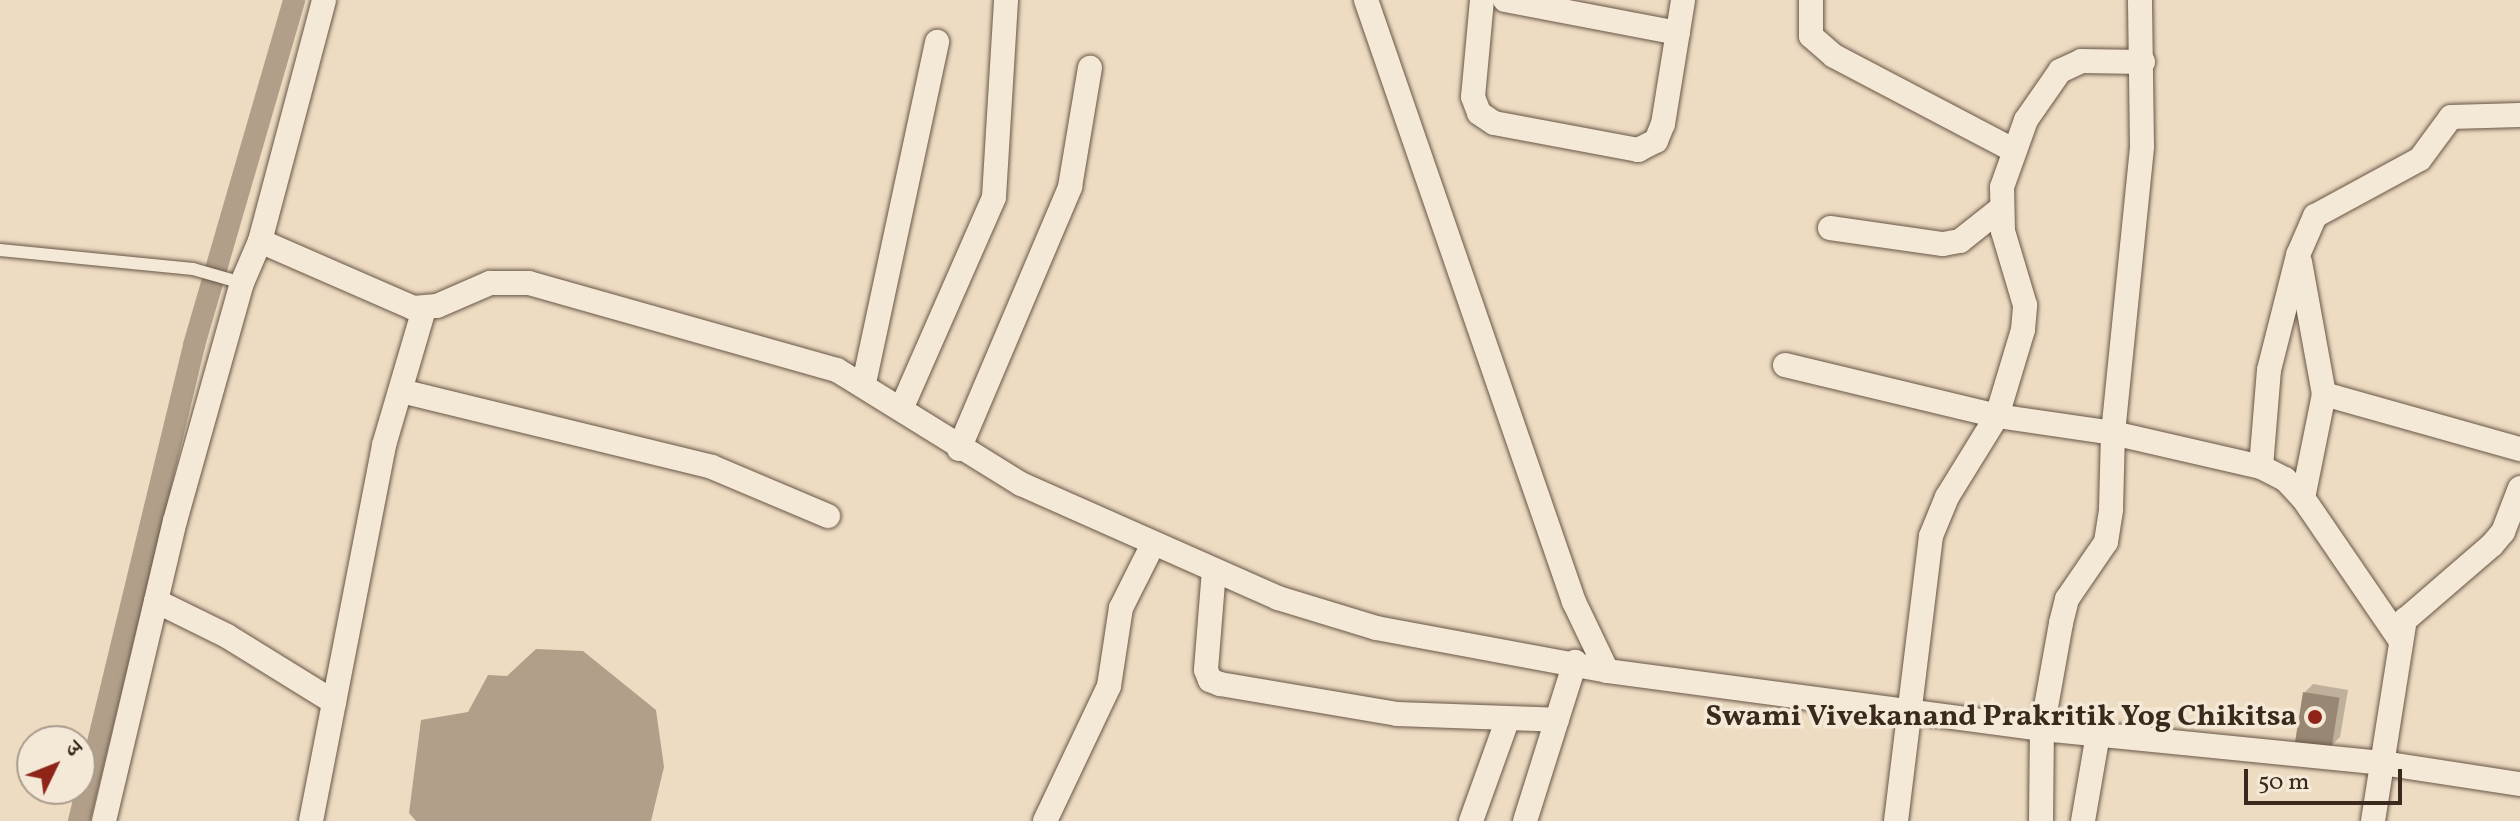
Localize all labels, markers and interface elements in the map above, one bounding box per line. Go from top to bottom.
place label: Swami Vivekanand Prakritik Yog Chikitsa [1704,699,2297,735]
marker: Swami Vivekanand Prakritik Yog Chikitsa [2304,706,2326,728]
north arrow [16,725,96,805]
text: उ [57,735,88,764]
scale bar [2248,753,2406,803]
text: 50 m [2258,766,2310,800]

